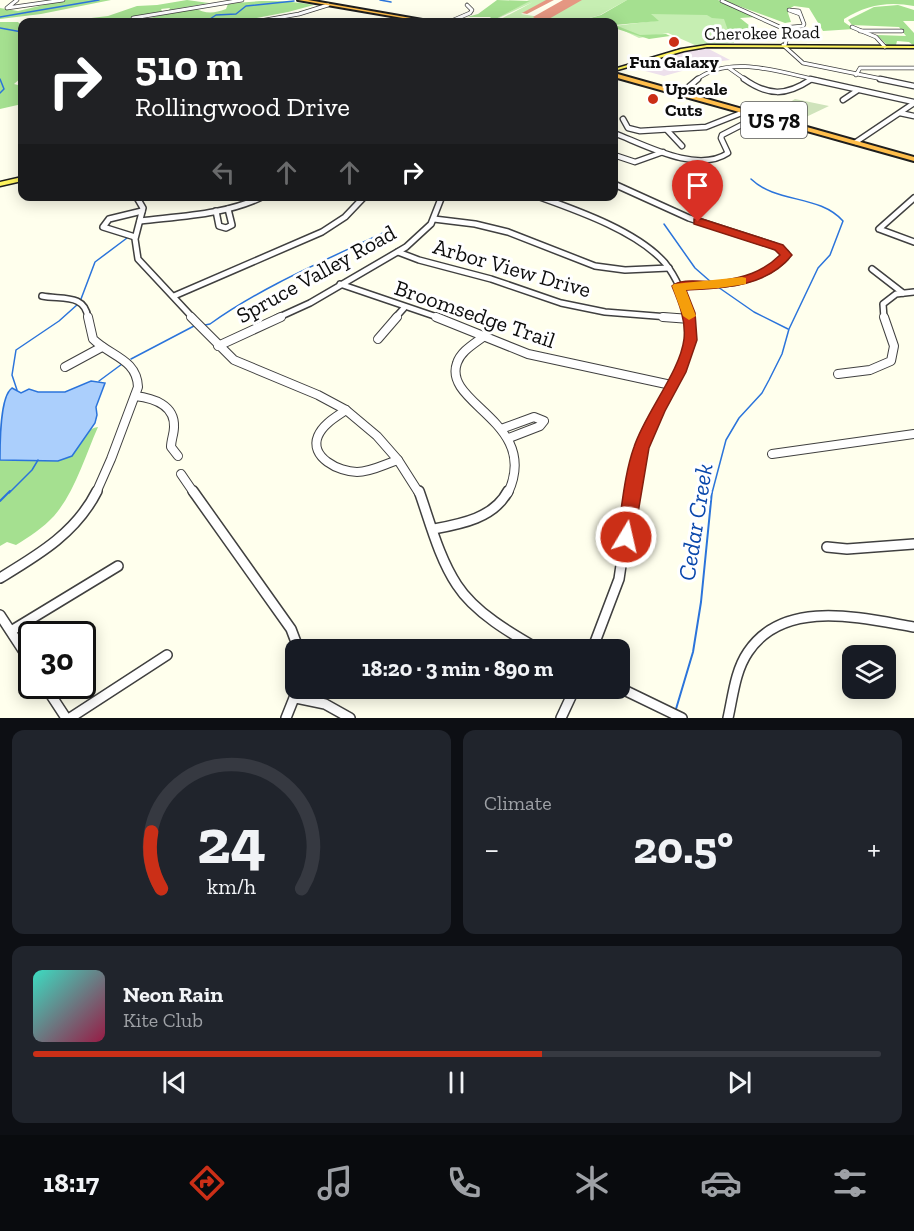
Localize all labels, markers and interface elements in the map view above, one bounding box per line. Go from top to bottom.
street label: Cherokee Road [704,21,820,45]
marker: Fun Galaxy [667,35,681,49]
text: 510 m [135,40,243,91]
icon: right [36,42,114,120]
place label: Fun Galaxy [629,51,719,73]
place label: Upscale Cuts [665,78,728,121]
text: Rollingwood Drive [135,91,350,123]
marker: Upscale Cuts [646,92,660,106]
road number: US 78 [741,102,807,138]
icon: left [207,156,240,189]
icon: ahead [270,156,303,189]
icon: ahead [333,156,366,189]
icon: right [396,156,429,189]
pin [672,160,723,222]
icon: arrive [681,169,714,202]
street label: Spruce Valley Road [231,219,401,329]
street label: Arbor View Drive [430,233,594,303]
street label: Broomsedge Trail [391,274,559,354]
water label: Cedar Creek [671,461,719,583]
position arrow [594,505,658,569]
speed limit sign: 30 [18,621,96,699]
map controls [842,645,896,699]
button: layers [842,645,896,699]
text: 18:20 · 3 min · 890 m [362,655,553,682]
text: Climate [484,791,552,815]
text: 24 [197,804,266,879]
text: 20.5° [633,821,733,875]
text: − [484,829,499,868]
text: + [867,829,881,868]
text: km/h [207,874,256,899]
text: Neon Rain [123,981,223,1008]
text: Kite Club [123,1008,203,1032]
icon: previous [158,1066,191,1099]
icon: pause [440,1066,473,1099]
icon: next [723,1066,756,1099]
icon: directions [186,1162,228,1204]
icon: music [314,1162,356,1204]
icon: phone [443,1162,485,1204]
icon: climate [571,1162,613,1204]
icon: car [700,1162,742,1204]
icon: filters [829,1162,871,1204]
text: 18:17 [43,1167,99,1199]

